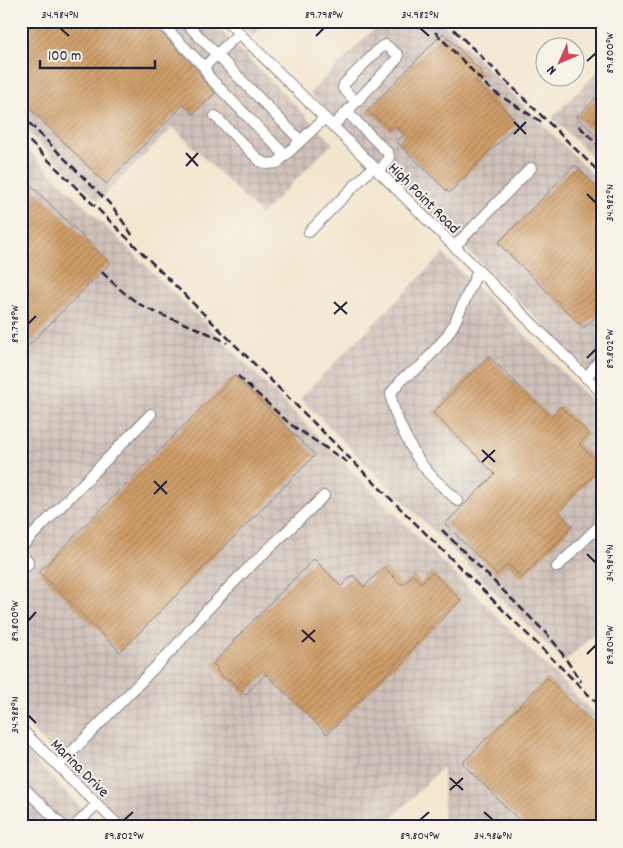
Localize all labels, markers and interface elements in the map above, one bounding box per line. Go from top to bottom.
text: 34.984°N [41,7,79,24]
text: 89.798°W [305,7,343,24]
text: 34.982°N [401,7,439,24]
text: 89.800°W [602,32,619,73]
scale bar [40,38,155,70]
north arrow [536,38,586,88]
text: 100 m [48,46,81,68]
text: N [543,60,562,79]
street label: High Point Road [382,158,464,240]
text: 34.982°N [602,184,619,222]
text: 89.798°W [7,305,24,343]
text: 89.802°W [602,329,619,369]
text: 34.984°N [602,544,619,582]
text: 89.800°W [7,600,24,641]
text: 89.804°W [602,625,619,665]
text: 34.988°N [7,696,24,734]
street label: Marina Drive [45,734,114,803]
text: 89.802°W [104,828,144,845]
text: 89.804°W [400,828,440,845]
text: 34.986°N [474,828,512,845]

